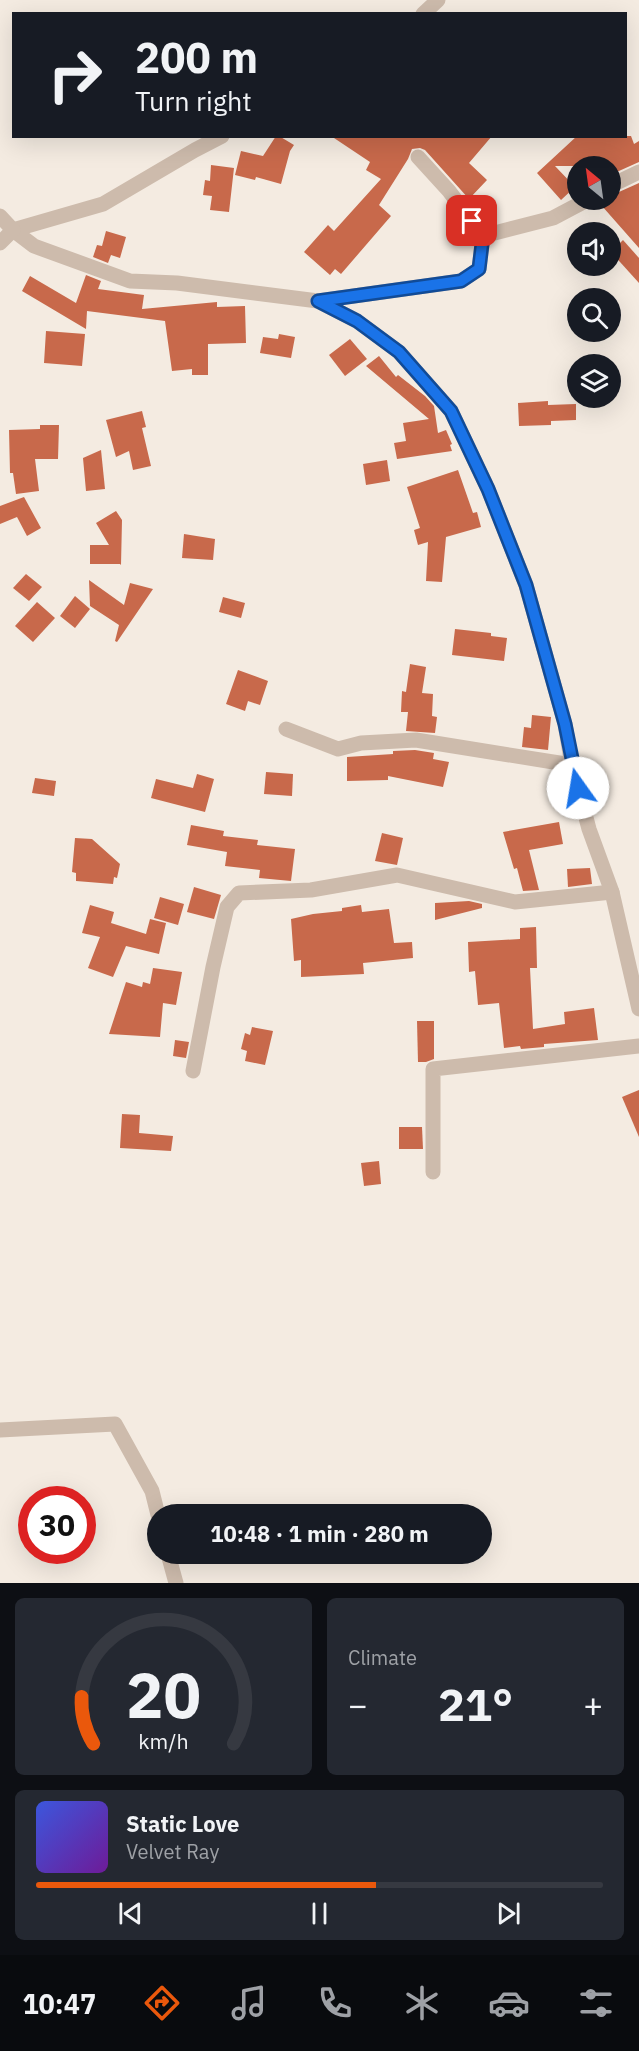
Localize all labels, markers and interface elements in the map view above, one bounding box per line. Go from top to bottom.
text: 200 m [135,30,258,85]
icon: right [36,36,114,114]
text: Turn right [135,83,252,118]
north arrow [567,156,621,210]
map controls [567,156,621,408]
pin [446,195,497,246]
icon: arrive [455,204,488,237]
button: sound [567,222,621,276]
button: search [567,288,621,342]
button: layers [567,354,621,408]
position arrow [546,756,610,820]
speed limit sign: 30 [18,1486,96,1564]
text: 10:48 · 1 min · 280 m [210,1519,429,1548]
text: Climate [348,1644,417,1671]
text: 20 [126,1654,201,1735]
text: 21° [438,1675,513,1733]
text: − [348,1683,368,1726]
text: + [583,1683,603,1726]
text: km/h [138,1727,189,1755]
text: Static Love [126,1809,239,1838]
text: Velvet Ray [126,1838,219,1865]
icon: previous [114,1897,147,1930]
icon: pause [303,1897,336,1930]
icon: next [492,1897,525,1930]
icon: directions [141,1982,183,2024]
icon: music [228,1982,270,2024]
icon: phone [314,1982,356,2024]
icon: climate [401,1982,443,2024]
icon: car [488,1982,530,2024]
icon: filters [575,1982,617,2024]
text: 10:47 [22,1986,96,2021]

